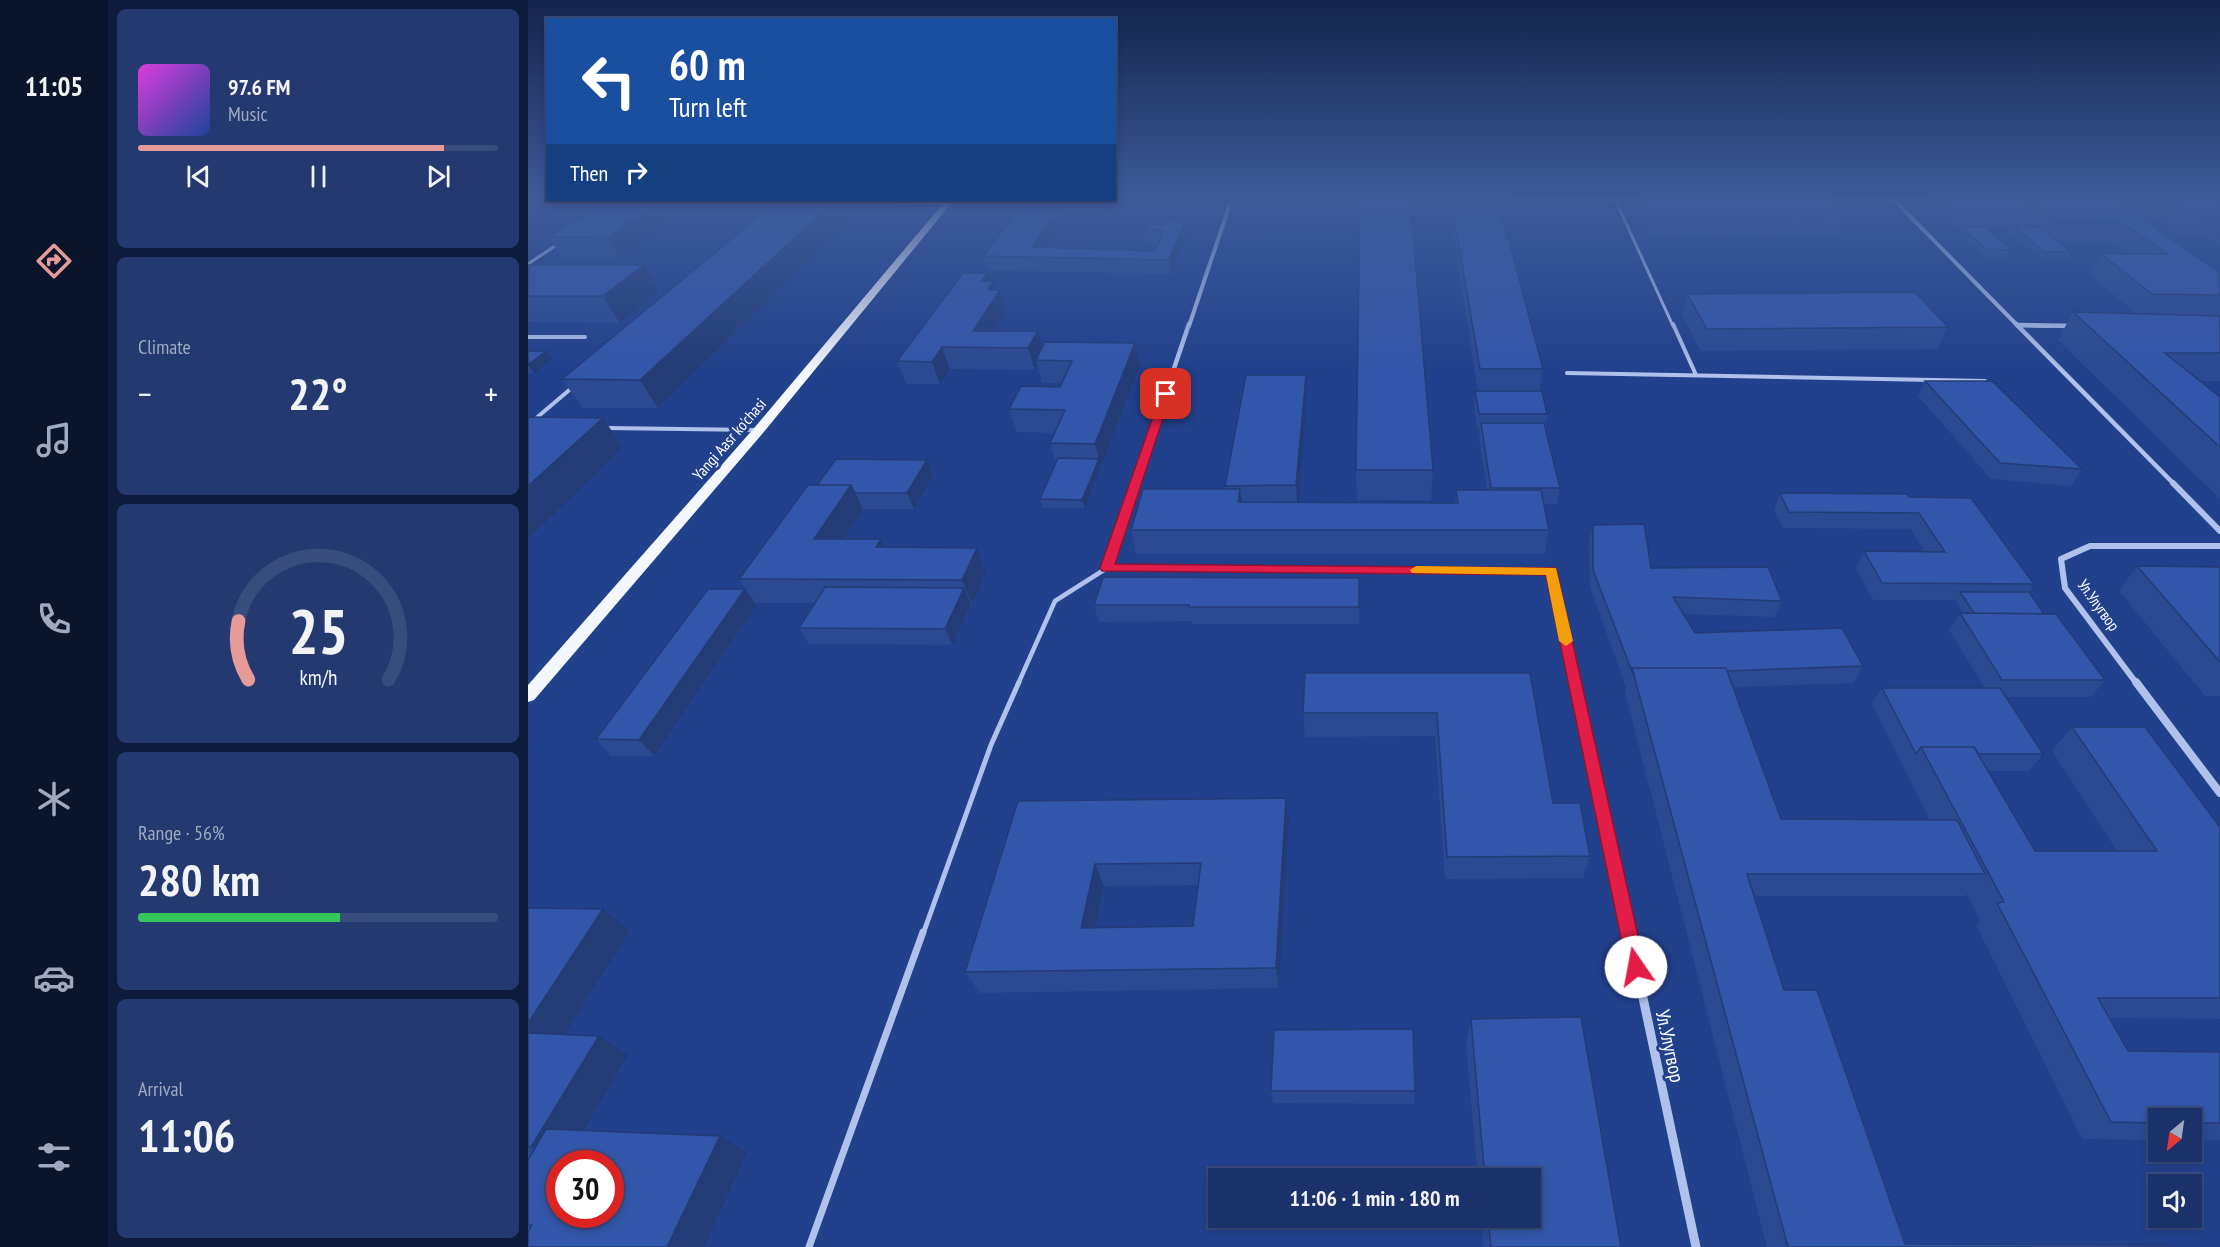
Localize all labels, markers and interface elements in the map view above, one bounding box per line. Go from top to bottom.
text: 60 m [669,37,746,92]
icon: left [570,42,648,120]
text: 11:05 [25,69,83,103]
text: 97.6 FM [228,73,290,101]
text: Turn left [669,90,747,124]
text: Music [228,101,268,127]
icon: right [620,156,653,189]
text: Then [570,159,608,187]
icon: previous [182,160,215,193]
icon: pause [302,160,335,193]
icon: next [422,160,455,193]
icon: directions [33,240,75,282]
text: Climate [138,334,191,360]
text: 22° [288,364,348,422]
pin [1140,368,1191,419]
text: − [138,372,152,415]
text: + [484,372,498,415]
icon: arrive [1149,377,1182,410]
street label: Yangi Aasr ko'chasi [688,394,770,484]
icon: music [33,419,75,461]
street label: Ул.Улугвор [2074,575,2124,635]
text: 25 [288,591,348,672]
icon: phone [33,598,75,640]
text: km/h [299,664,337,692]
icon: climate [33,778,75,820]
text: Range · 56% [138,820,225,846]
text: 280 km [138,850,260,908]
position arrow [1604,935,1668,999]
icon: car [33,957,75,999]
street label: Ул.Улугвор [1650,1007,1690,1085]
text: Arrival [138,1076,183,1102]
text: 11:06 [138,1106,235,1164]
north arrow [2148,1108,2202,1162]
map controls [2148,1108,2202,1228]
icon: filters [33,1136,75,1178]
speed limit sign: 30 [546,1150,624,1228]
button: sound [2148,1174,2202,1228]
text: 11:06 · 1 min · 180 m [1289,1184,1460,1212]

